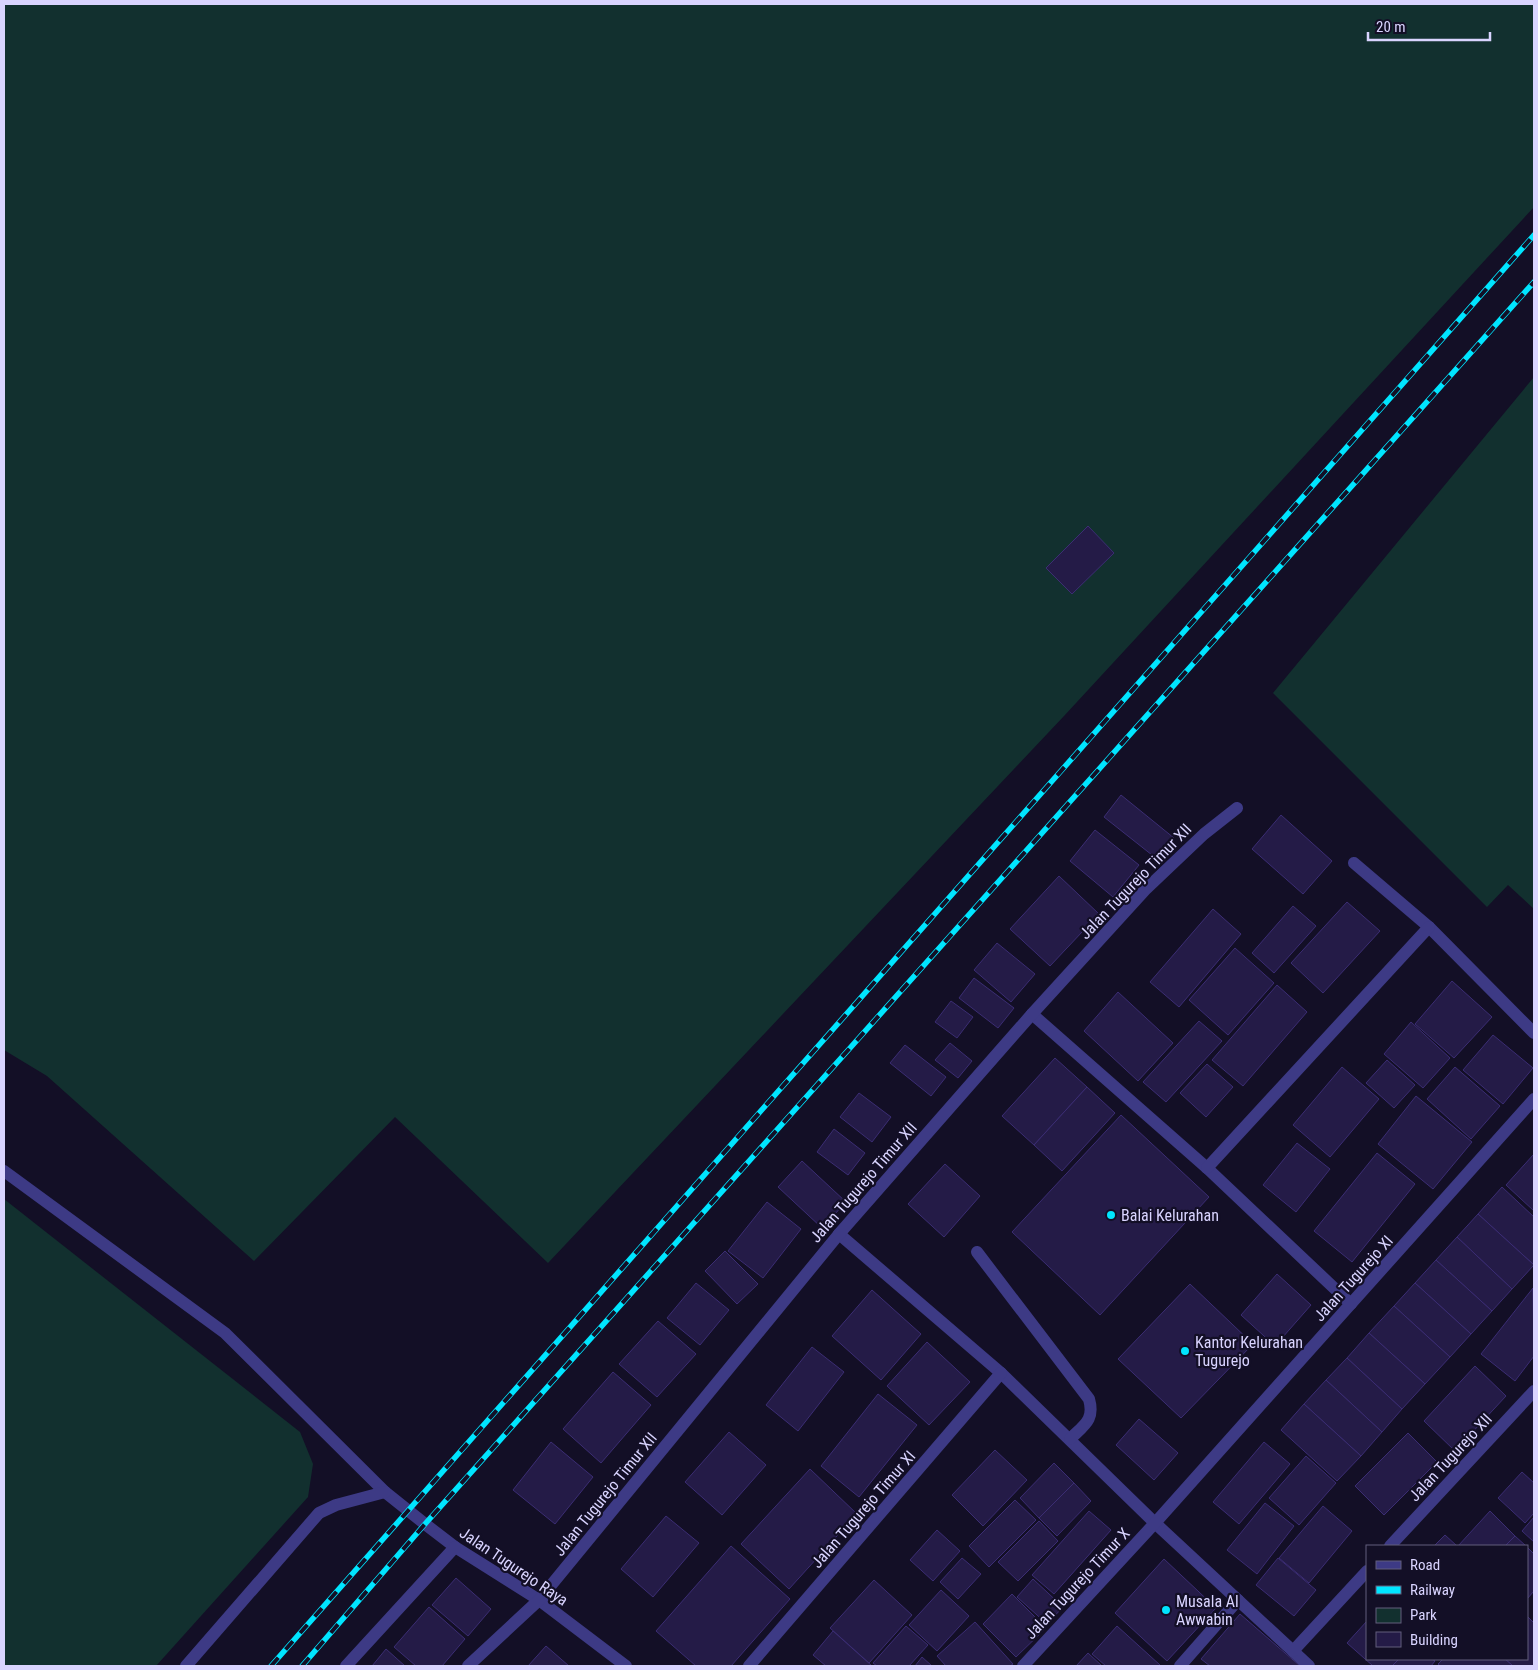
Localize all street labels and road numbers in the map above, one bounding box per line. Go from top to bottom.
street label: Jalan Tugurejo Timur XII [1075,820,1195,943]
street label: Jalan Tugurejo Timur XII [806,1118,921,1246]
street label: Jalan Tugurejo XI [1310,1231,1397,1325]
street label: Jalan Tugurejo XII [1405,1409,1496,1505]
street label: Jalan Tugurejo Timur XII [550,1429,661,1560]
street label: Jalan Tugurejo Timur XI [807,1447,919,1572]
street label: Jalan Tugurejo Raya [456,1523,571,1610]
street label: Jalan Tugurejo Timur X [1021,1524,1134,1643]

